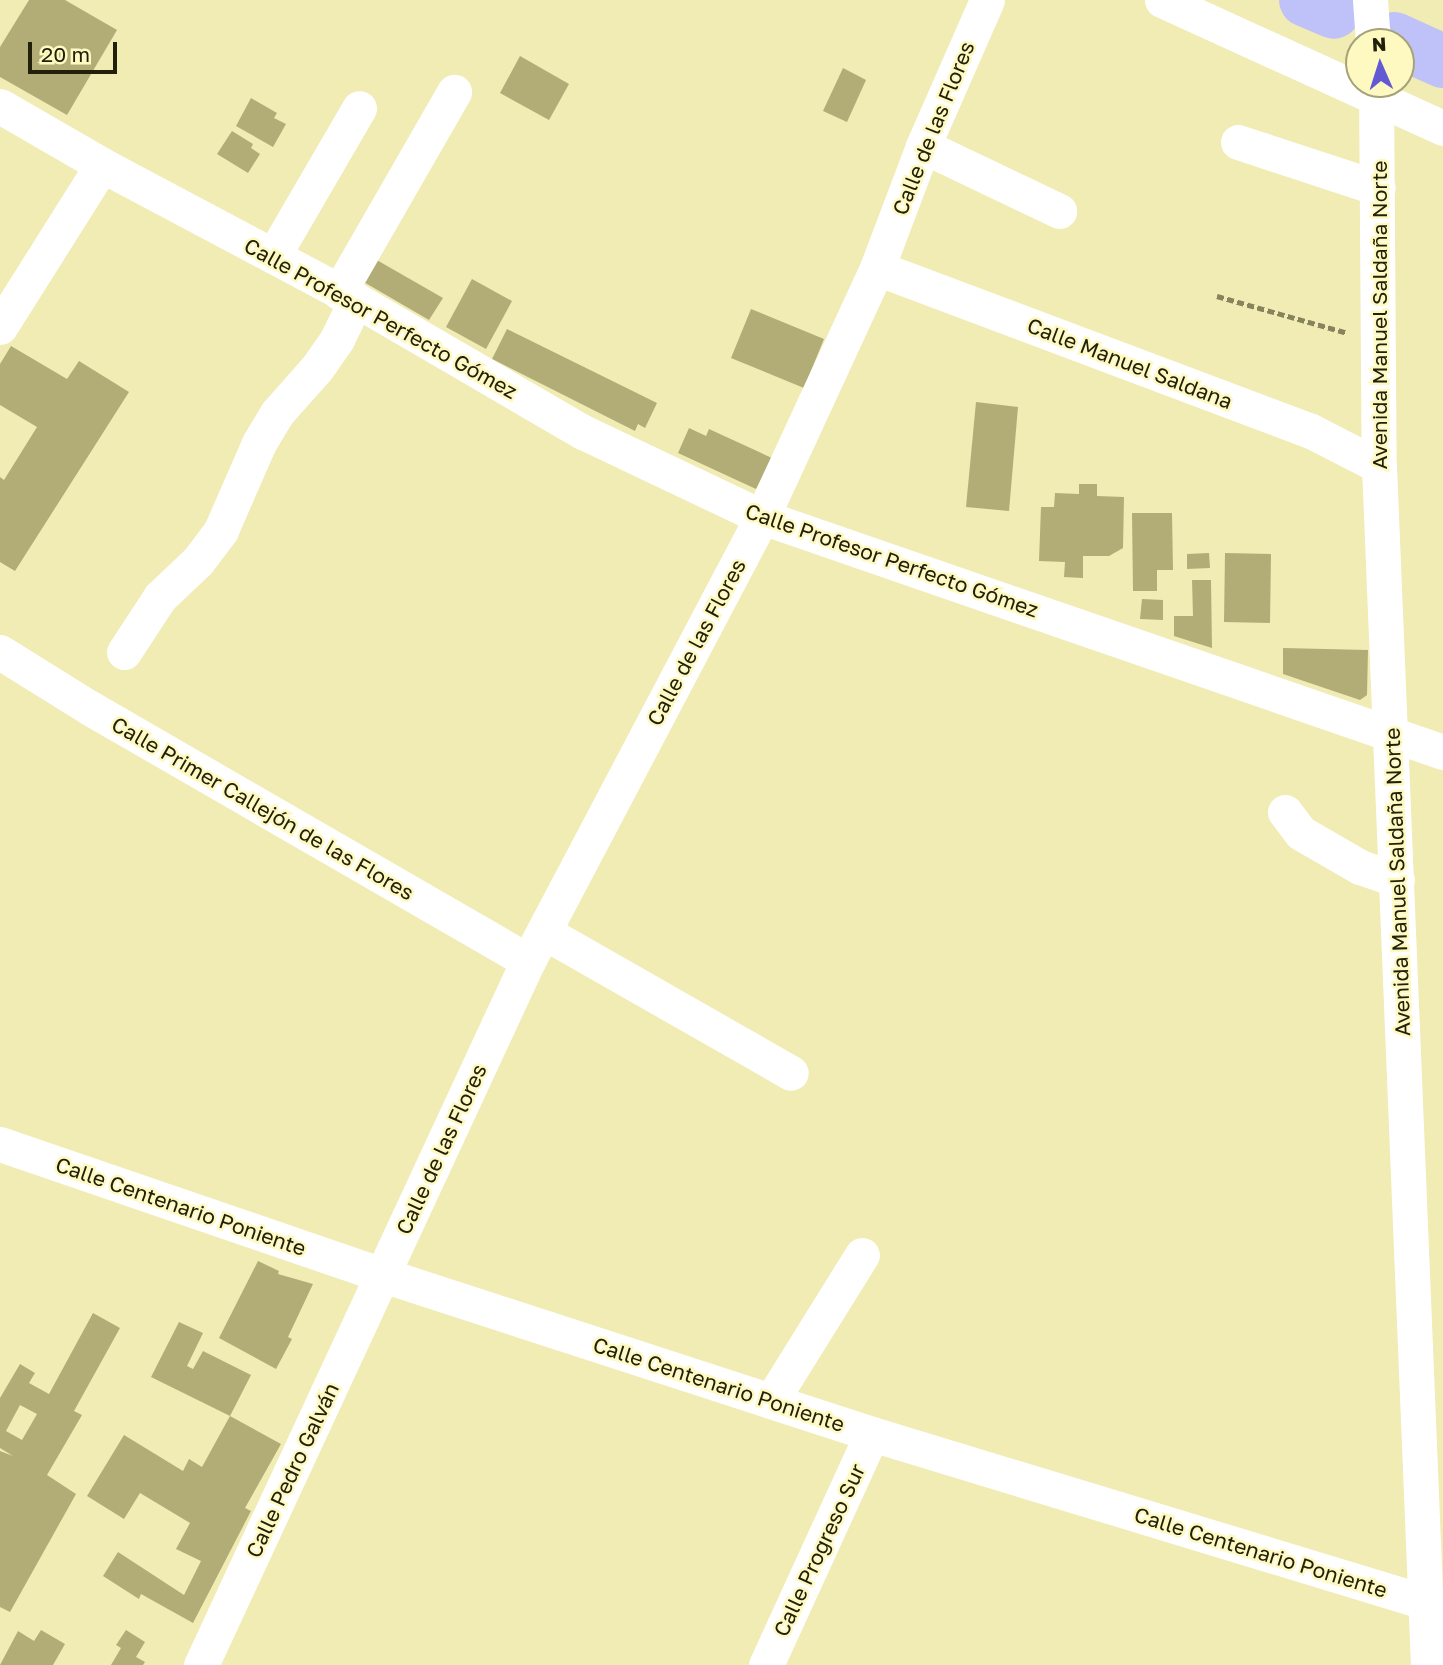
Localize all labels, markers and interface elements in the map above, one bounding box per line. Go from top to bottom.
scale bar [32,28,121,72]
north arrow [1345,28,1415,98]
text: N [1371,32,1387,55]
street label: Calle de las Flores [887,38,979,218]
text: 20 m [41,41,90,67]
street label: Avenida Manuel Saldaña Norte [1366,161,1392,469]
street label: Calle Profesor Perfecto Gómez [240,232,522,404]
street label: Calle Manuel Saldana [1024,312,1236,414]
street label: Calle Profesor Perfecto Gómez [742,498,1042,622]
street label: Calle de las Flores [641,554,751,730]
street label: Calle Primer Callejón de las Flores [107,711,419,905]
street label: Avenida Manuel Saldaña Norte [1379,727,1415,1037]
street label: Calle de las Flores [390,1060,492,1238]
street label: Calle Centenario Poniente [52,1151,310,1261]
street label: Calle Centenario Poniente [590,1331,848,1437]
street label: Calle Pedro Galván [240,1379,344,1561]
street label: Calle Progreso Sur [768,1460,870,1640]
street label: Calle Centenario Poniente [1131,1501,1391,1603]

